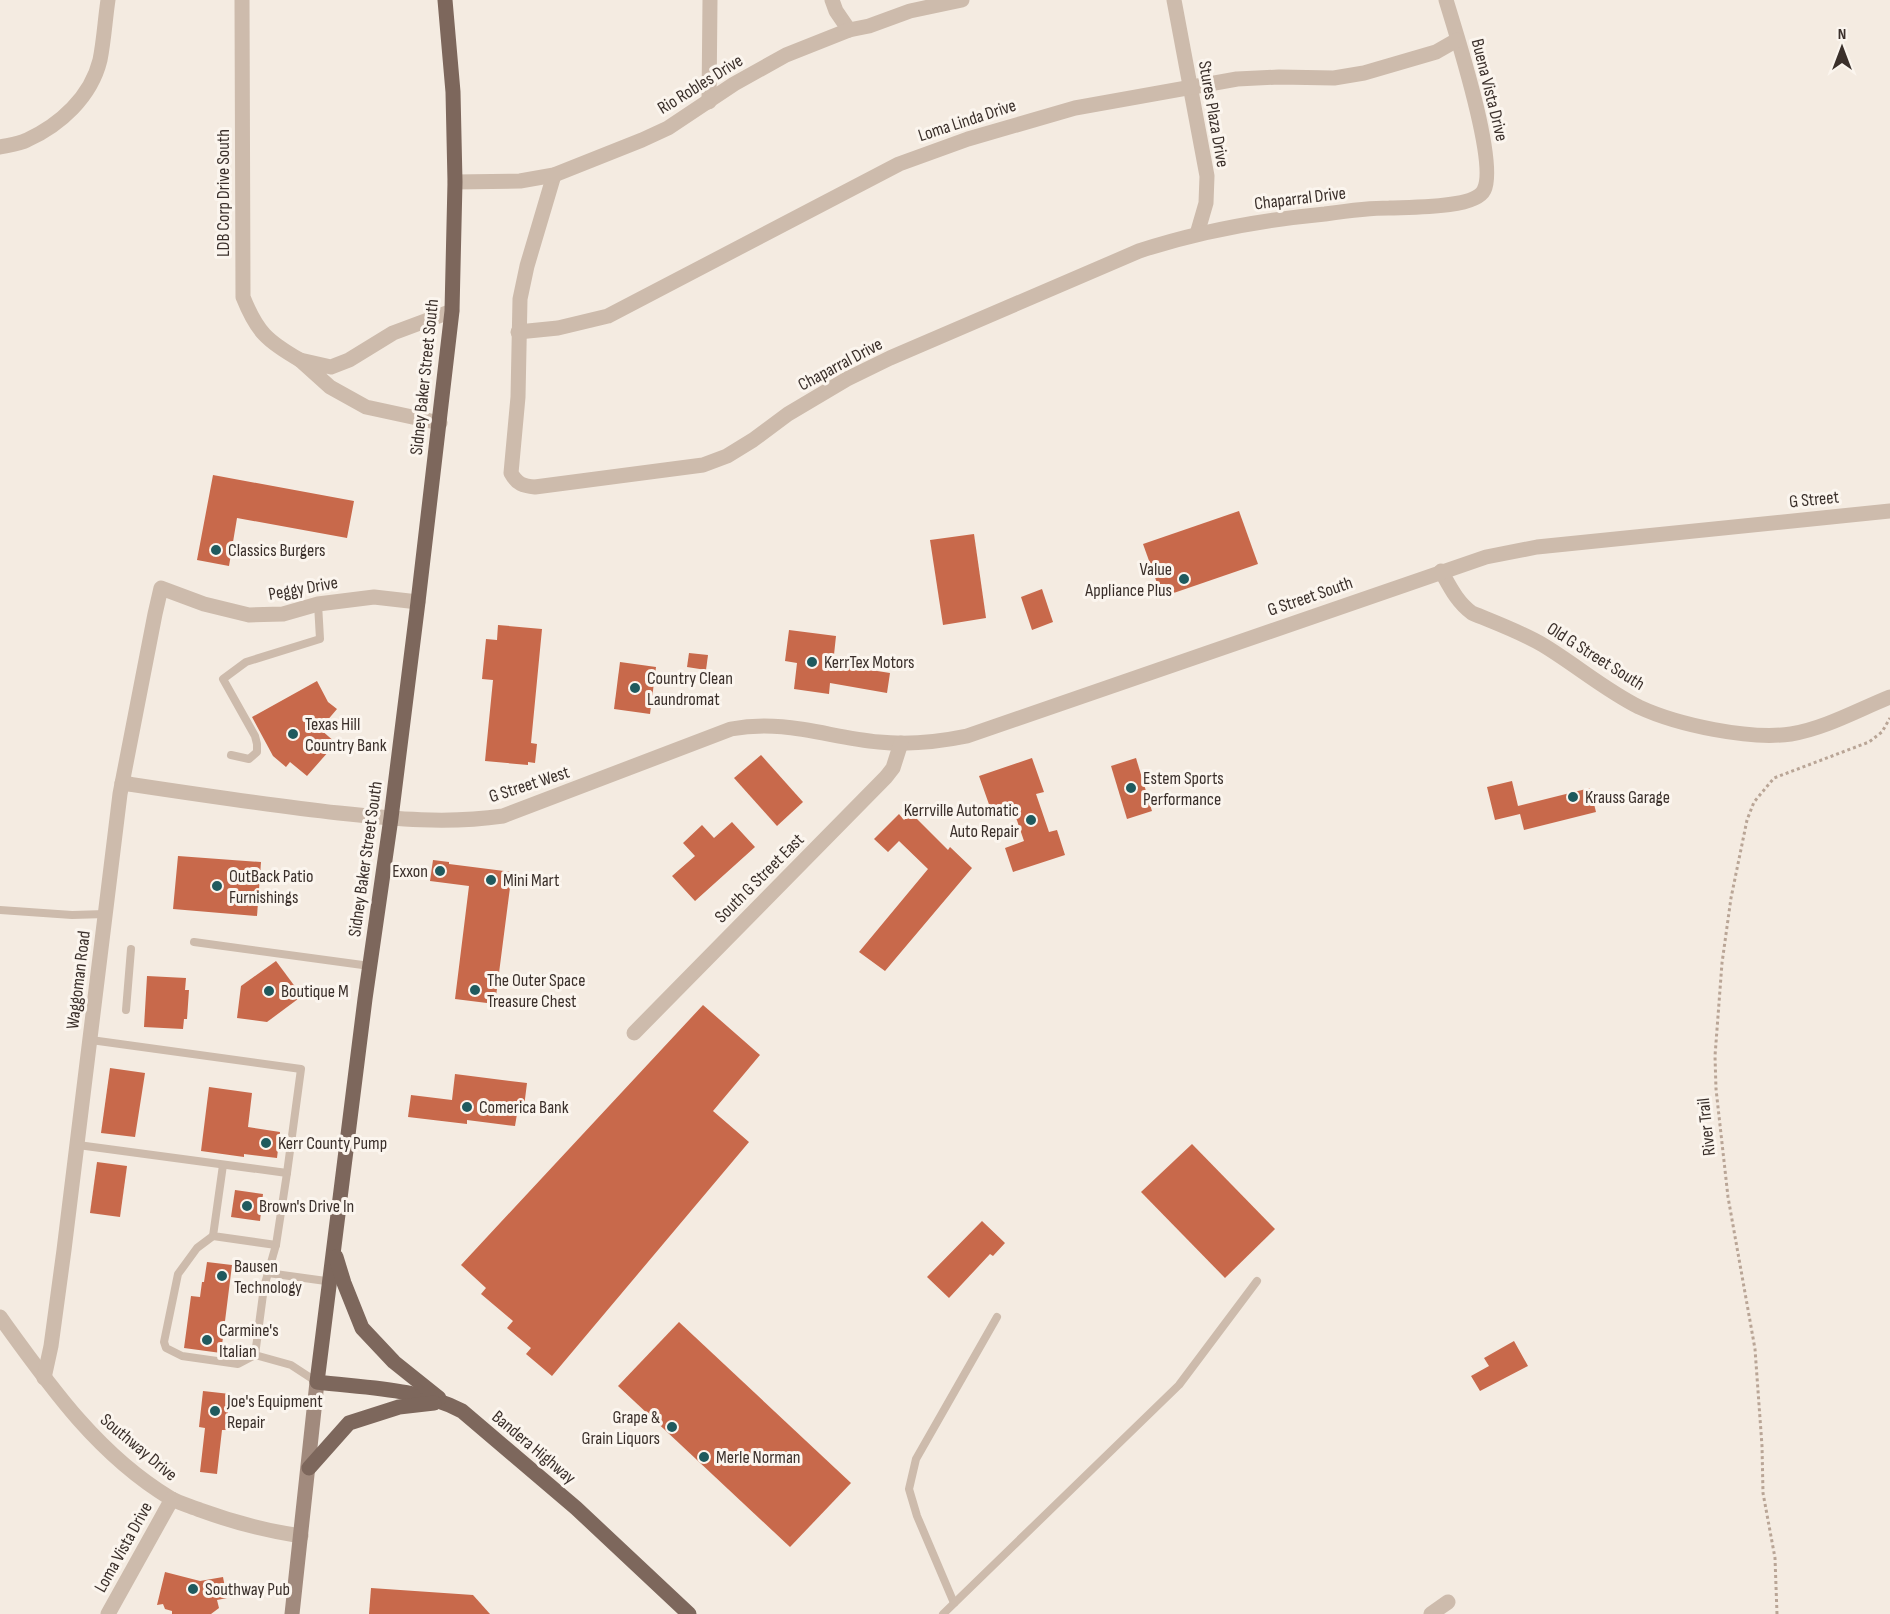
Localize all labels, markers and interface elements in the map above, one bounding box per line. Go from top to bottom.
north arrow [1812,18,1872,78]
text: N [1838,25,1846,44]
street label: Buena Vista Drive [1467,37,1512,144]
street label: Rio Robles Drive [654,50,747,119]
street label: Stures Plaza Drive [1194,59,1233,169]
street label: Loma Linda Drive [916,95,1019,146]
street label: LDB Corp Drive South [213,129,234,257]
street label: Chaparral Drive [1253,182,1347,215]
street label: Sidney Baker Street South [406,298,443,456]
street label: Chaparral Drive [795,333,886,395]
street label: G Street [1788,486,1840,513]
place label: Classics Burgers [228,540,326,561]
marker: Classics Burgers [209,543,223,557]
place label: Value Appliance Plus [1084,559,1172,601]
street label: Peggy Drive [267,572,339,605]
marker: Value Appliance Plus [1177,572,1191,586]
street label: G Street South [1265,572,1355,621]
street label: Old G Street South [1543,618,1648,695]
place label: KerrTex Motors [824,652,915,673]
marker: KerrTex Motors [805,655,819,669]
place label: Country Clean Laundromat [647,668,733,710]
marker: Country Clean Laundromat [628,681,642,695]
place label: Texas Hill Country Bank [305,714,387,756]
marker: Texas Hill Country Bank [286,727,300,741]
street label: G Street West [486,761,573,807]
place label: Estem Sports Performance [1143,768,1224,810]
street label: Sidney Baker Street South [344,780,387,938]
marker: Estem Sports Performance [1124,781,1138,795]
place label: Krauss Garage [1585,787,1670,808]
marker: Krauss Garage [1566,790,1580,804]
place label: Kerrville Automatic Auto Repair [904,800,1019,842]
marker: Kerrville Automatic Auto Repair [1024,813,1038,827]
street label: South G Street East [710,829,809,927]
place label: Exxon [392,861,428,882]
marker: Exxon [433,864,447,878]
place label: OutBack Patio Furnishings [229,866,313,908]
place label: Mini Mart [503,870,560,891]
marker: Mini Mart [484,873,498,887]
marker: OutBack Patio Furnishings [210,879,224,893]
street label: Waggoman Road [62,930,95,1030]
place label: The Outer Space Treasure Chest [487,970,585,1012]
place label: Boutique M [281,981,349,1002]
marker: The Outer Space Treasure Chest [468,983,482,997]
marker: Boutique M [262,984,276,998]
place label: Comerica Bank [479,1097,569,1118]
street label: River Trail [1693,1097,1720,1157]
marker: Comerica Bank [460,1100,474,1114]
place label: Kerr County Pump [278,1133,387,1154]
marker: Kerr County Pump [259,1136,273,1150]
place label: Brown's Drive In [259,1196,354,1217]
marker: Brown's Drive In [240,1199,254,1213]
place label: Bausen Technology [234,1256,302,1298]
marker: Bausen Technology [215,1269,229,1283]
place label: Carmine's Italian [219,1320,279,1362]
marker: Carmine's Italian [200,1333,214,1347]
place label: Joe's Equipment Repair [226,1391,323,1433]
marker: Joe's Equipment Repair [208,1404,222,1418]
street label: Bandera Highway [487,1406,580,1489]
place label: Grape & Grain Liquors [581,1407,660,1449]
street label: Southway Drive [96,1409,181,1486]
marker: Grape & Grain Liquors [665,1420,679,1434]
place label: Merle Norman [716,1447,801,1468]
marker: Merle Norman [697,1450,711,1464]
street label: Loma Vista Drive [90,1499,157,1596]
place label: Southway Pub [205,1579,290,1600]
marker: Southway Pub [186,1582,200,1596]

